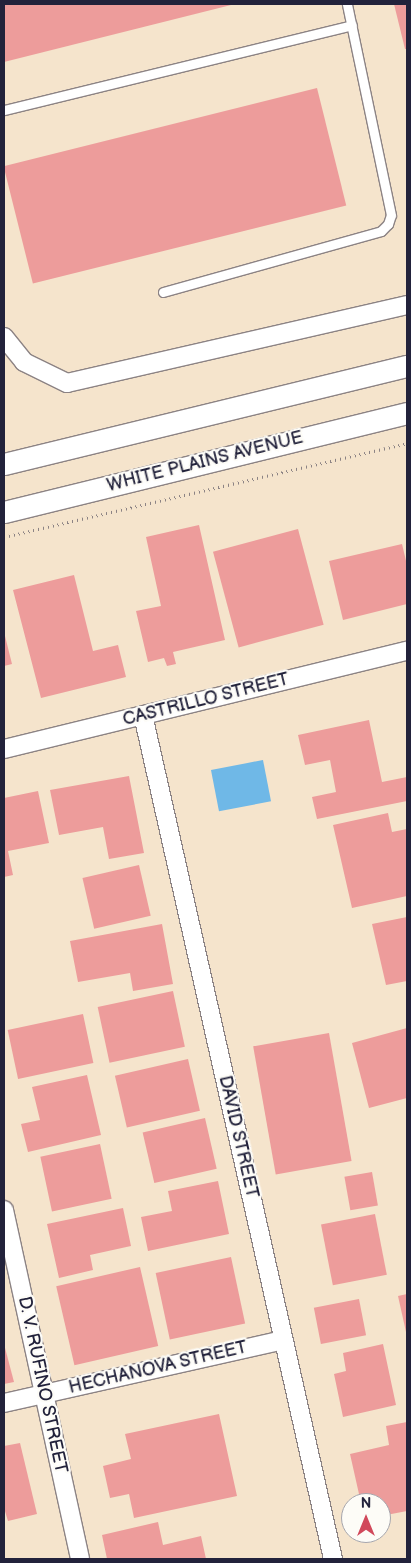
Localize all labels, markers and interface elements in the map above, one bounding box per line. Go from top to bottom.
street label: WHITE PLAINS AVENUE [105,427,305,497]
street label: CASTRILLO STREET [120,669,292,731]
street label: DAVID STREET [213,1073,263,1201]
street label: D. V. RUFINO STREET [13,1294,71,1476]
street label: HECHANOVA STREET [66,1337,250,1399]
north arrow [341,1493,391,1543]
text: N [361,1495,371,1512]

